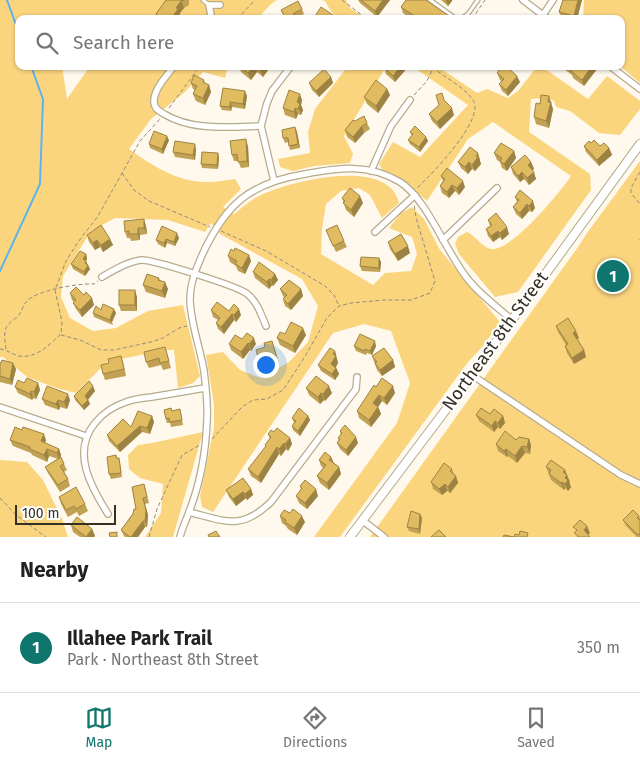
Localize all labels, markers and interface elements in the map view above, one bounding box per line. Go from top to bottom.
search box [15,15,625,70]
icon: search [33,29,61,57]
text: Search here [73,31,174,54]
pin: 1 [597,257,629,295]
street label: Northeast 8th Street [437,267,553,415]
your location [253,352,279,378]
scale bar [15,502,116,525]
text: 100 m [22,505,59,522]
text: Nearby [20,557,88,583]
text: Illahee Park Trail [67,627,212,650]
text: 1 [32,638,40,657]
text: 350 m [577,638,620,657]
text: Park · Northeast 8th Street [67,650,259,669]
tab: Map [85,704,113,751]
tab: Directions [283,704,347,751]
tab: Saved [517,704,555,751]

